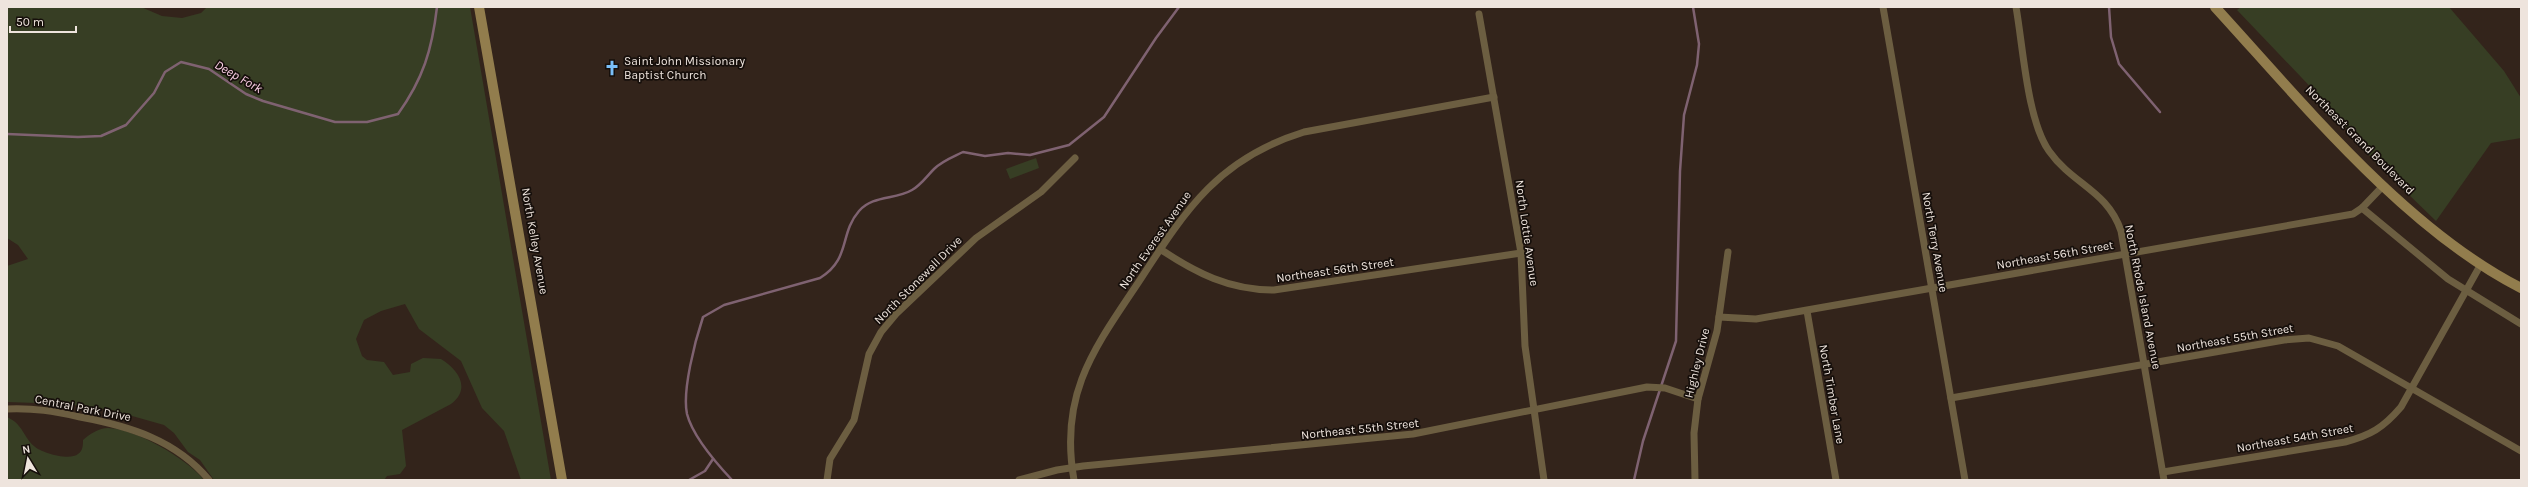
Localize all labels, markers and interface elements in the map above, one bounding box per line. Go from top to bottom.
scale bar [10,8,76,34]
text: 50 m [16,15,44,29]
place label: Saint John Missionary Baptist Church [624,54,745,82]
water label: Deep Fork [212,57,266,96]
church icon: Saint John Missionary Baptist Church [603,59,621,77]
street label: Northeast Grand Boulevard [2303,83,2417,197]
street label: North Lottie Avenue [1513,179,1541,287]
street label: North Kelley Avenue [519,187,551,295]
street label: North Everest Avenue [1116,188,1194,292]
street label: North Terry Avenue [1919,191,1951,293]
street label: North Rhode Island Avenue [2122,223,2164,371]
street label: North Stonewall Drive [871,233,965,327]
street label: Northeast 56th Street [1995,238,2115,272]
street label: Northeast 56th Street [1275,255,1395,285]
street label: Northeast 55th Street [2175,321,2295,355]
street label: Highley Drive [1682,327,1712,399]
street label: North Timber Lane [1816,343,1848,445]
street label: Central Park Drive [34,392,132,424]
street label: Northeast 55th Street [1300,416,1420,442]
street label: Northeast 54th Street [2236,421,2355,455]
north arrow [8,439,48,479]
text: N [21,443,31,457]

